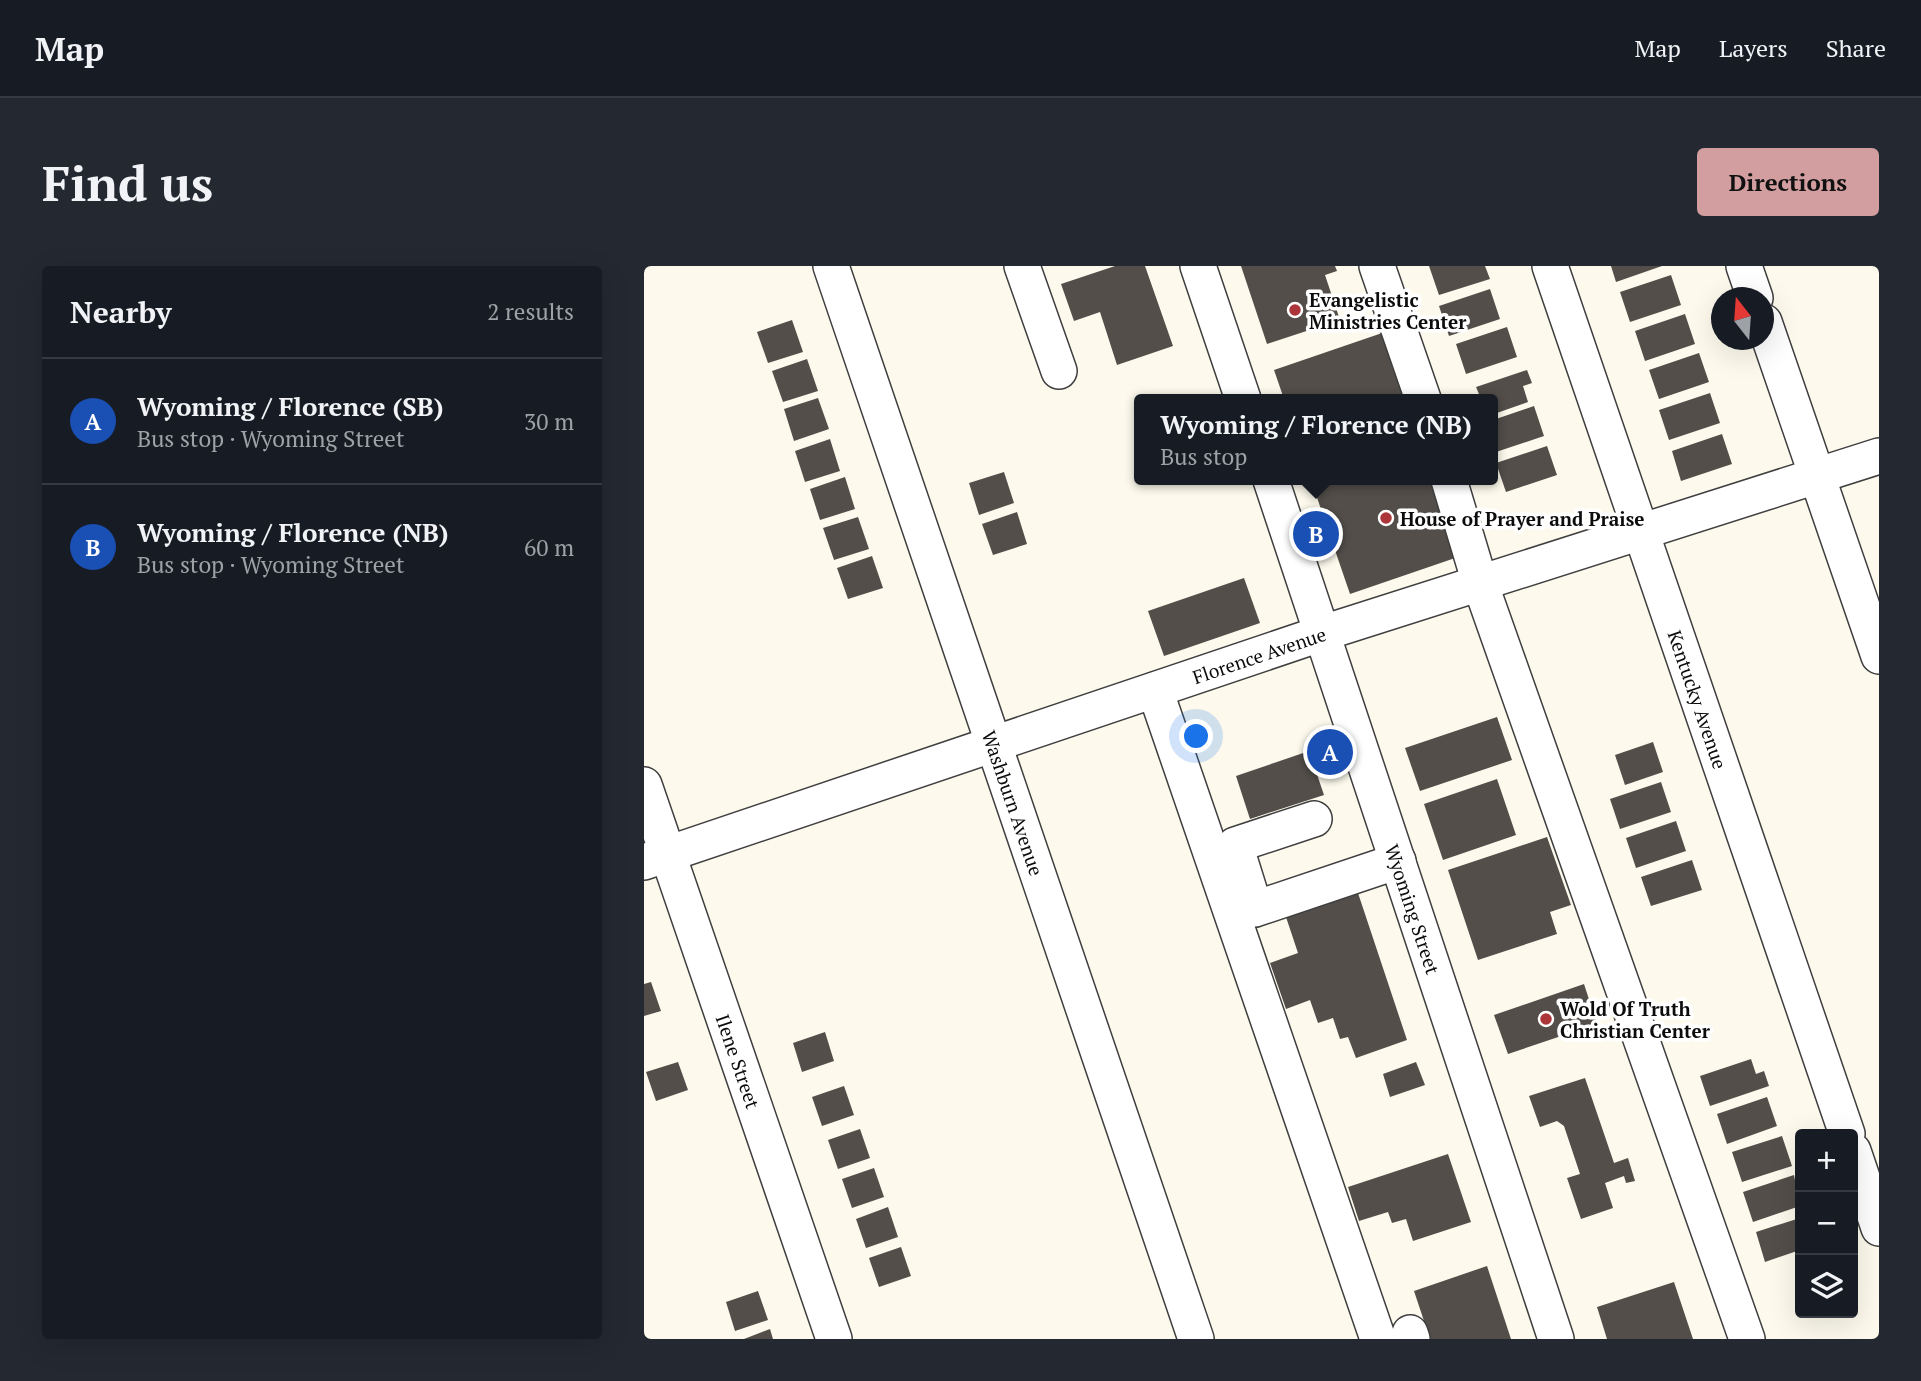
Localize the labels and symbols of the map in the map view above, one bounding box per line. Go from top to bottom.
place label: Evangelistic Ministries Center [1309,287,1467,334]
north arrow [1711,287,1774,350]
marker: Evangelistic Ministries Center [1287,302,1303,318]
place label: House of Prayer and Praise [1400,506,1644,531]
pin: B [1293,508,1339,560]
marker: House of Prayer and Praise [1378,510,1394,526]
street label: Florence Avenue [1189,620,1329,689]
street label: Kentucky Avenue [1663,627,1734,772]
your location [1179,719,1213,753]
pin: A [1307,726,1353,778]
street label: Washburn Avenue [977,727,1050,879]
street label: Wyoming Street [1380,841,1447,977]
place label: Wold Of Truth Christian Center [1560,996,1711,1043]
street label: Ilene Street [711,1011,766,1112]
marker: Wold Of Truth Christian Center [1538,1011,1554,1027]

